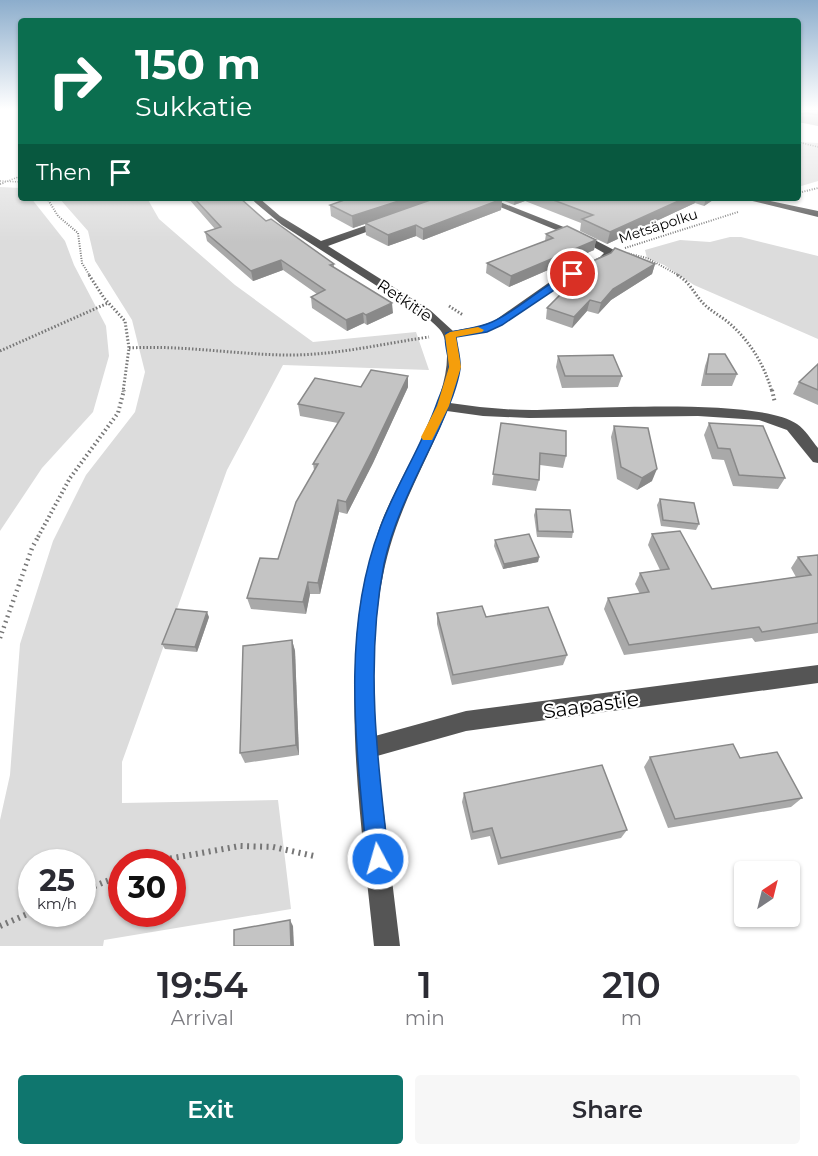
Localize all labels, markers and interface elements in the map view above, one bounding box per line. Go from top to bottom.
text: 150 m [135,38,261,90]
icon: right [36,42,114,120]
text: Sukkatie [135,90,252,123]
icon: arrive [104,156,137,189]
text: Then [36,159,92,186]
street label: Metsäpolku [616,205,700,247]
pin [547,248,598,299]
icon: arrive [556,257,589,290]
street label: Retkitie [374,275,436,326]
street label: Saapastie [542,686,640,724]
position arrow [346,827,410,891]
speed limit sign: 30 [108,849,186,927]
north arrow [734,861,800,927]
map controls [734,861,800,927]
text: 25 [39,862,75,899]
text: km/h [37,894,77,913]
text: 19:54 [157,963,248,1007]
text: 1 [418,963,432,1007]
text: 210 [602,963,661,1007]
text: Arrival [171,1006,234,1030]
text: min [405,1006,445,1030]
text: m [621,1006,642,1030]
button: Exit [18,1075,403,1144]
button: Share [415,1075,800,1144]

